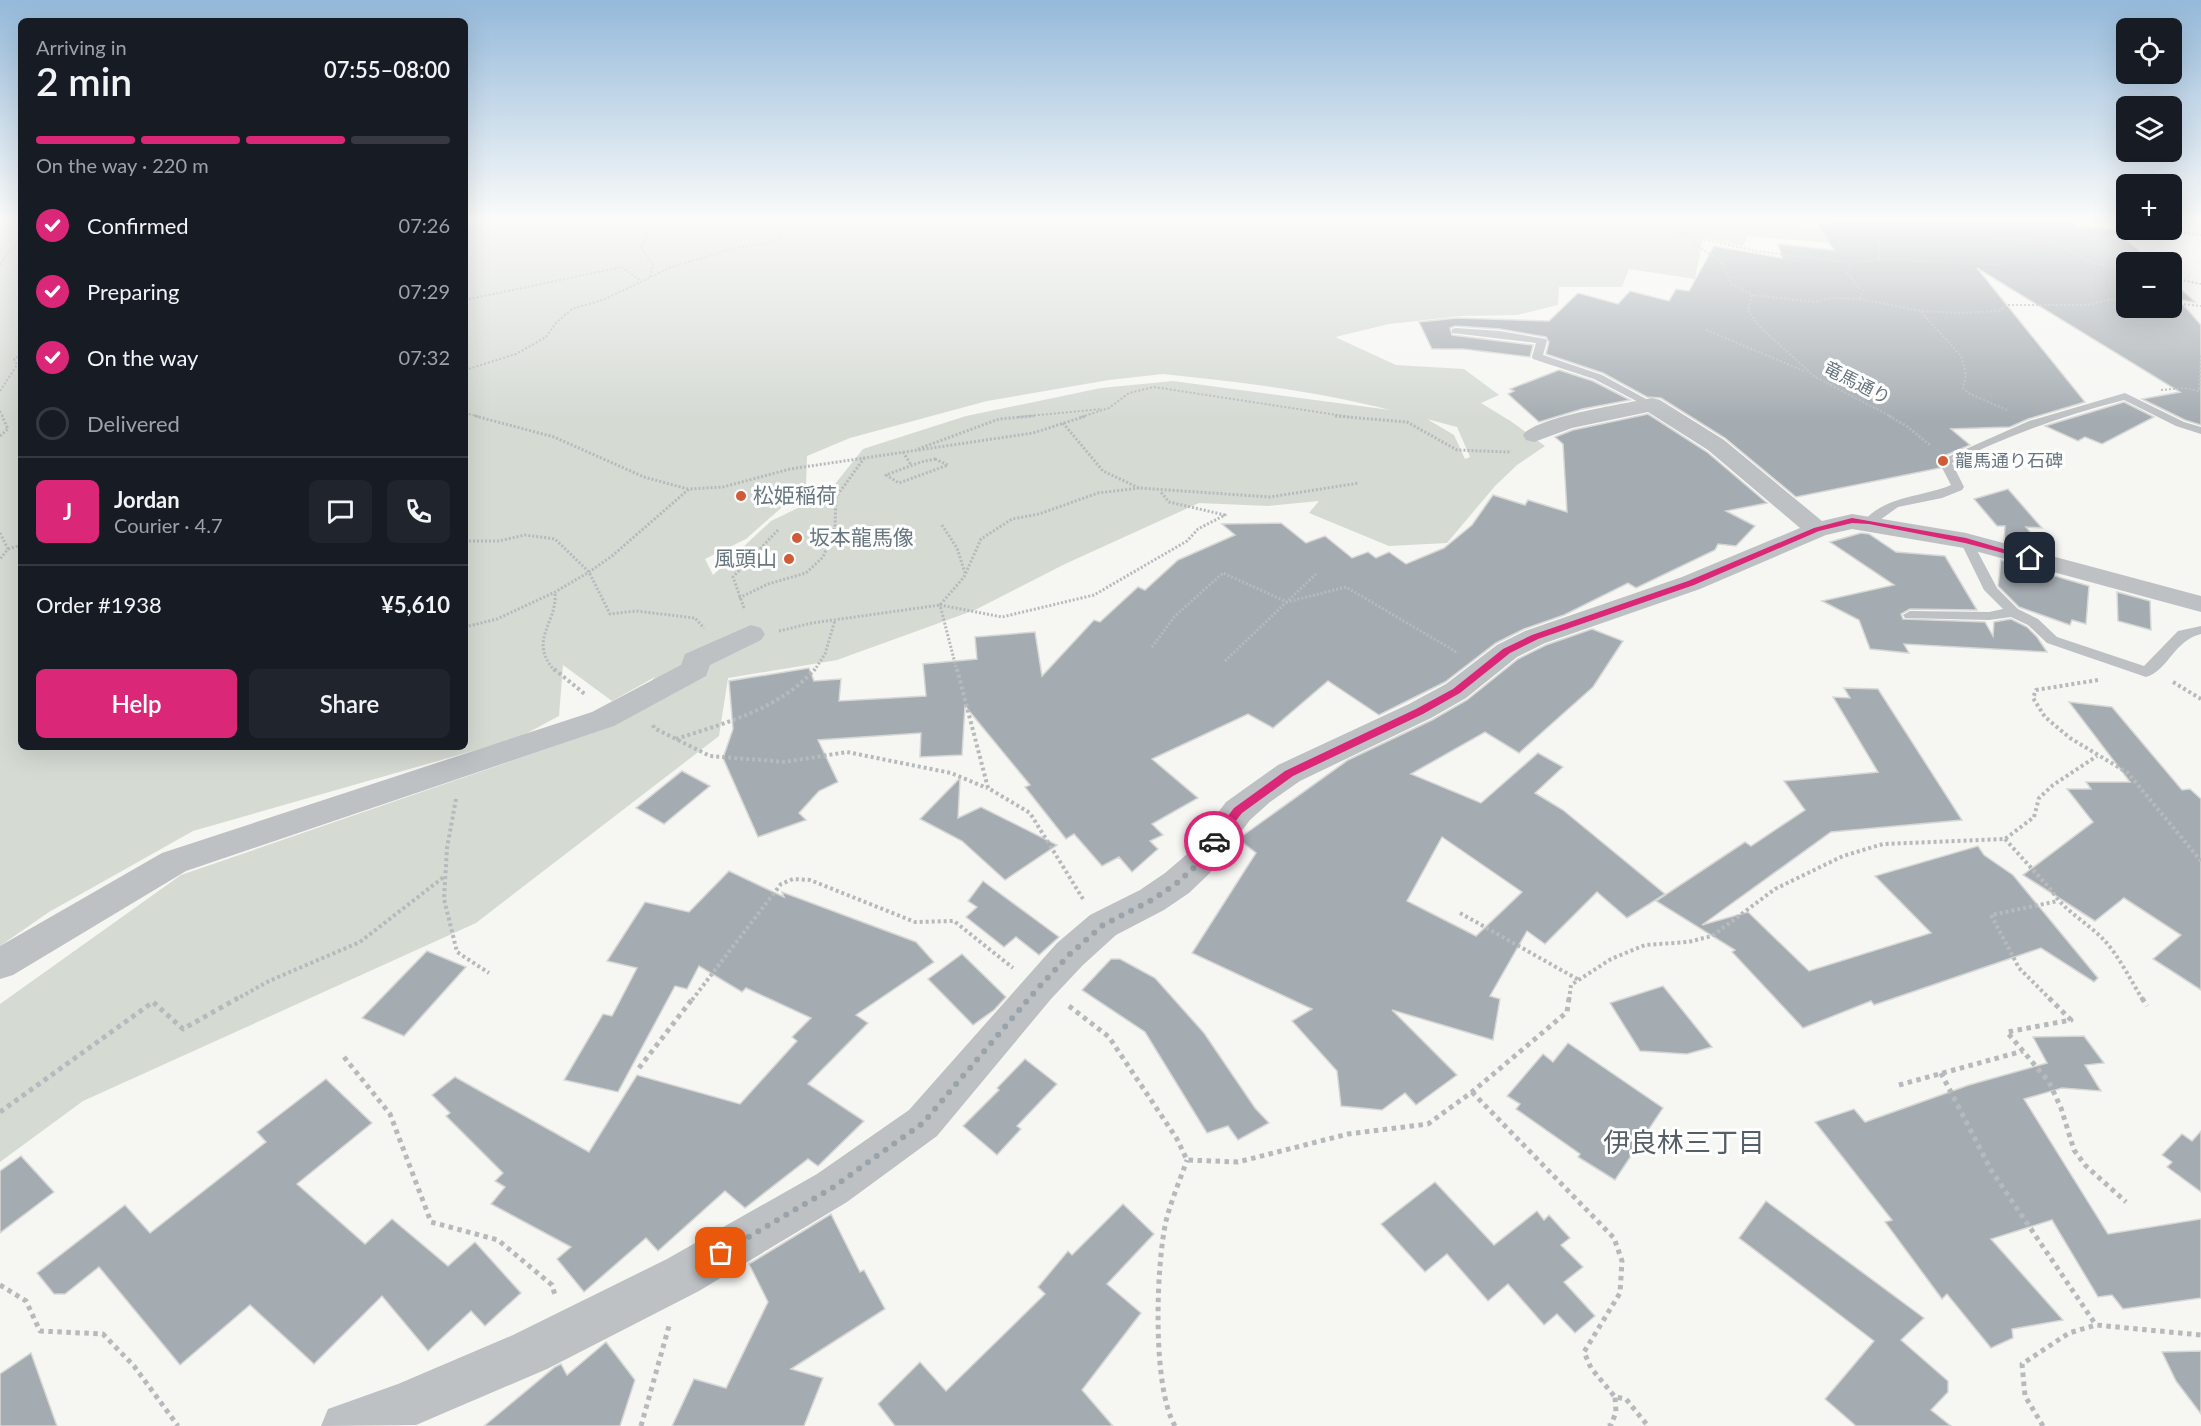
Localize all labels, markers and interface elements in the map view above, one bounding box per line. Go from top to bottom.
map controls [2116,18,2182,318]
button: locate [2116,18,2182,84]
text: Arriving in [36,35,127,59]
text: 07:55–08:00 [324,56,450,83]
text: 2 min [36,58,132,104]
button: layers [2116,96,2182,162]
text: On the way · 220 m [36,153,209,177]
button: + [2116,174,2182,240]
icon: check [36,209,69,242]
text: Confirmed [87,212,189,239]
text: 07:26 [399,213,450,237]
button: − [2116,252,2182,318]
icon: check [36,275,69,308]
text: Preparing [87,278,179,305]
text: 07:29 [399,279,450,303]
icon: check [36,341,69,374]
text: On the way [87,344,198,371]
text: 07:32 [399,345,450,369]
street label: 竜馬通り [1820,356,1895,408]
text: Delivered [87,410,180,437]
place label: 龍馬通り石碑 [1955,449,2063,471]
marker: 龍馬通り石碑 [1936,454,1950,468]
button: chat [309,480,372,543]
button: phone [387,480,450,543]
place label: 松姫稲荷 [753,482,837,507]
text: Jordan [114,486,180,513]
marker: 松姫稲荷 [734,489,748,503]
text: J [63,498,72,525]
text: Courier · 4.7 [114,513,223,537]
place label: 坂本龍馬像 [809,524,914,549]
marker: 坂本龍馬像 [790,531,804,545]
pin [2004,532,2055,583]
icon: home [2013,541,2046,574]
place label: 風頭山 [714,545,777,570]
marker: 風頭山 [782,552,796,566]
text: Order #1938 [36,591,162,618]
text: ¥5,610 [381,591,450,618]
button: Help [36,669,237,738]
button: Share [249,669,450,738]
courier [1184,811,1244,871]
icon: car [1198,825,1231,858]
district label: 伊良林三丁目 [1603,1125,1765,1158]
pin [695,1227,746,1278]
icon: bag [704,1236,737,1269]

